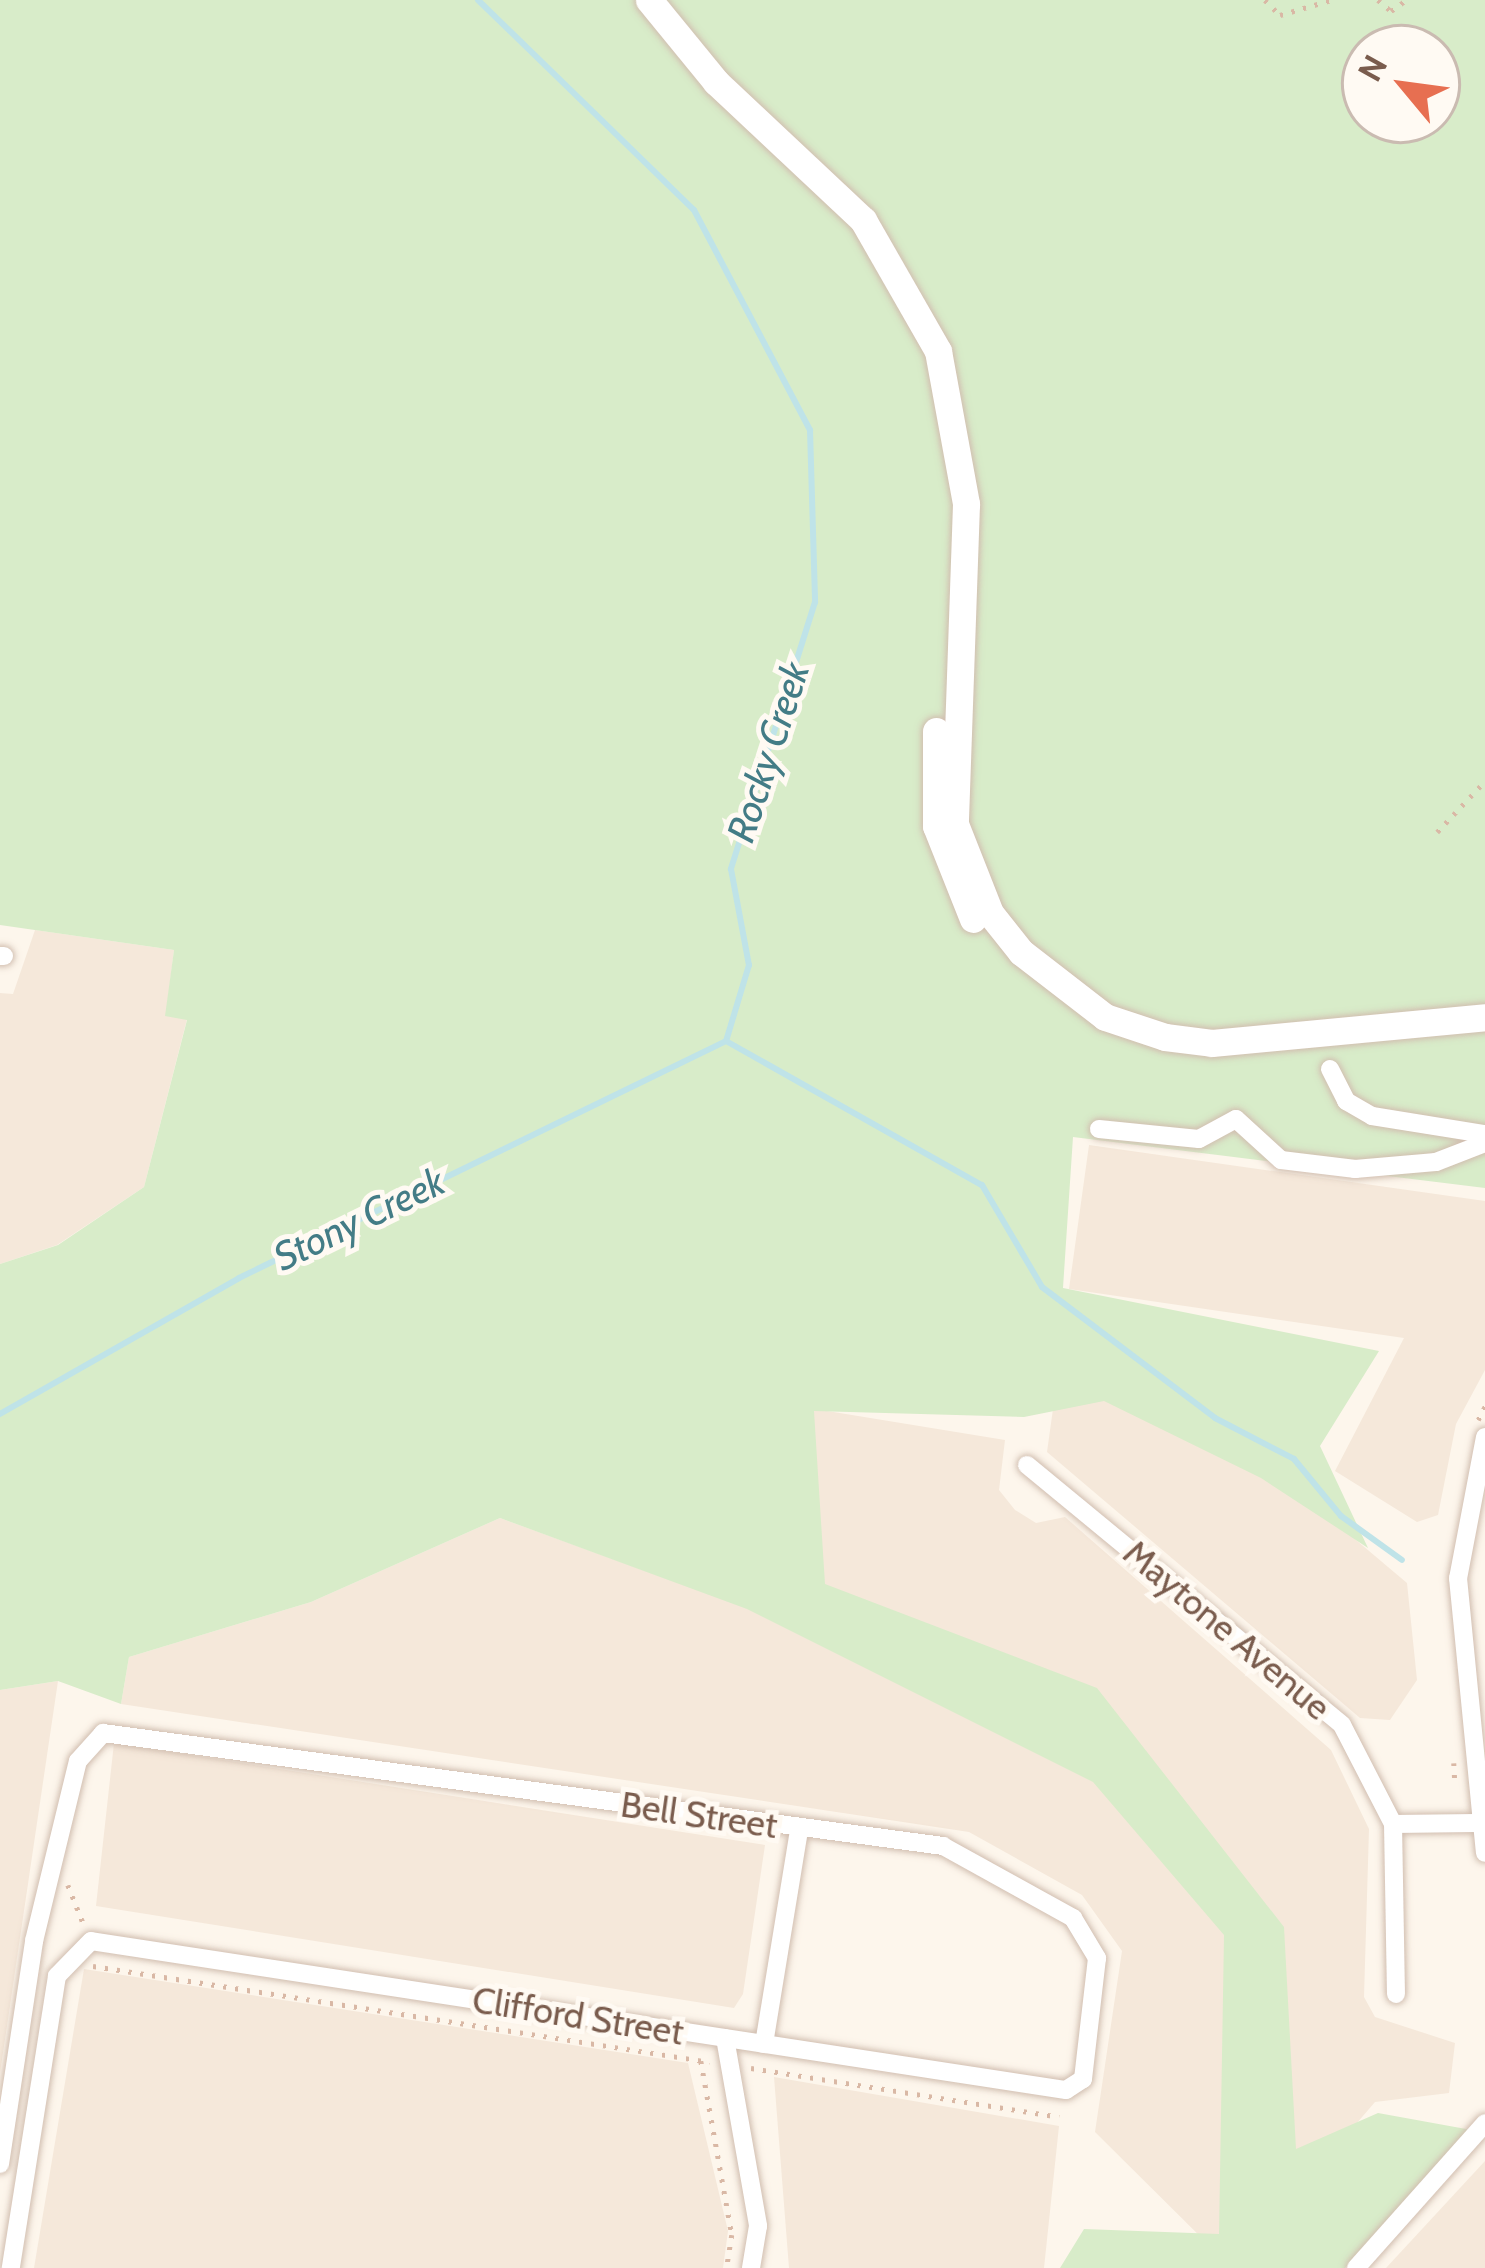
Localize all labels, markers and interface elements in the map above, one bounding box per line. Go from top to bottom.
north arrow [1341,24,1461,144]
text: N [1349,48,1395,88]
water label: Rocky Creek [717,656,819,848]
water label: Stony Creek [266,1158,452,1280]
street label: Maytone Avenue [1115,1531,1339,1729]
street label: Bell Street [618,1783,780,1847]
street label: Clifford Street [469,1978,687,2054]

